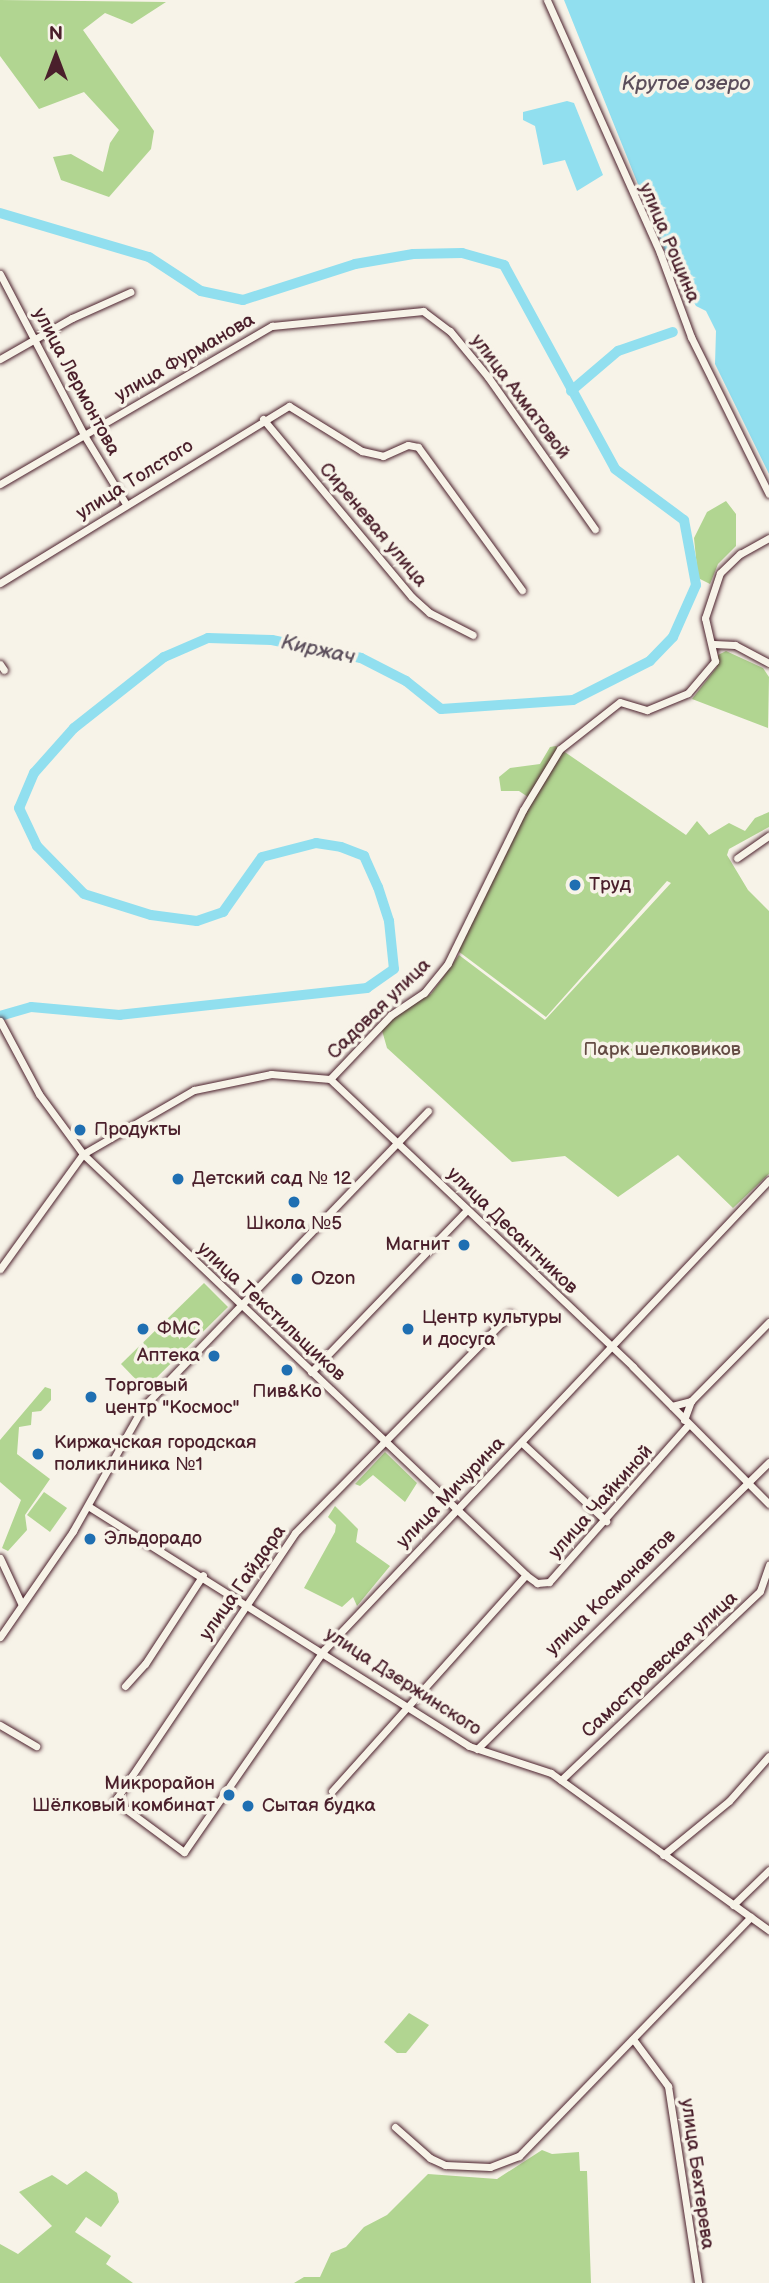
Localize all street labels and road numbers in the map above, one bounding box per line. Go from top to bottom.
street label: улица Рощина [634,180,704,306]
street label: улица Лермонтова [27,304,125,460]
street label: улица Фурманова [111,309,259,407]
street label: улица Ахматовой [466,330,574,464]
street label: улица Толстого [72,435,198,525]
street label: Сиреневая улица [314,458,432,592]
street label: Садовая улица [323,954,435,1064]
street label: улица Десантников [442,1163,582,1299]
street label: улица Текстильщиков [192,1238,350,1386]
street label: улица Мичурина [392,1433,510,1553]
street label: улица Чайкиной [544,1441,658,1563]
street label: улица Гайдара [195,1521,291,1645]
street label: улица Космонавтов [541,1525,681,1661]
street label: Самостроевская улица [577,1587,743,1743]
street label: улица Дзержинского [321,1623,485,1741]
street label: улица Бехтерева [675,2097,719,2251]

